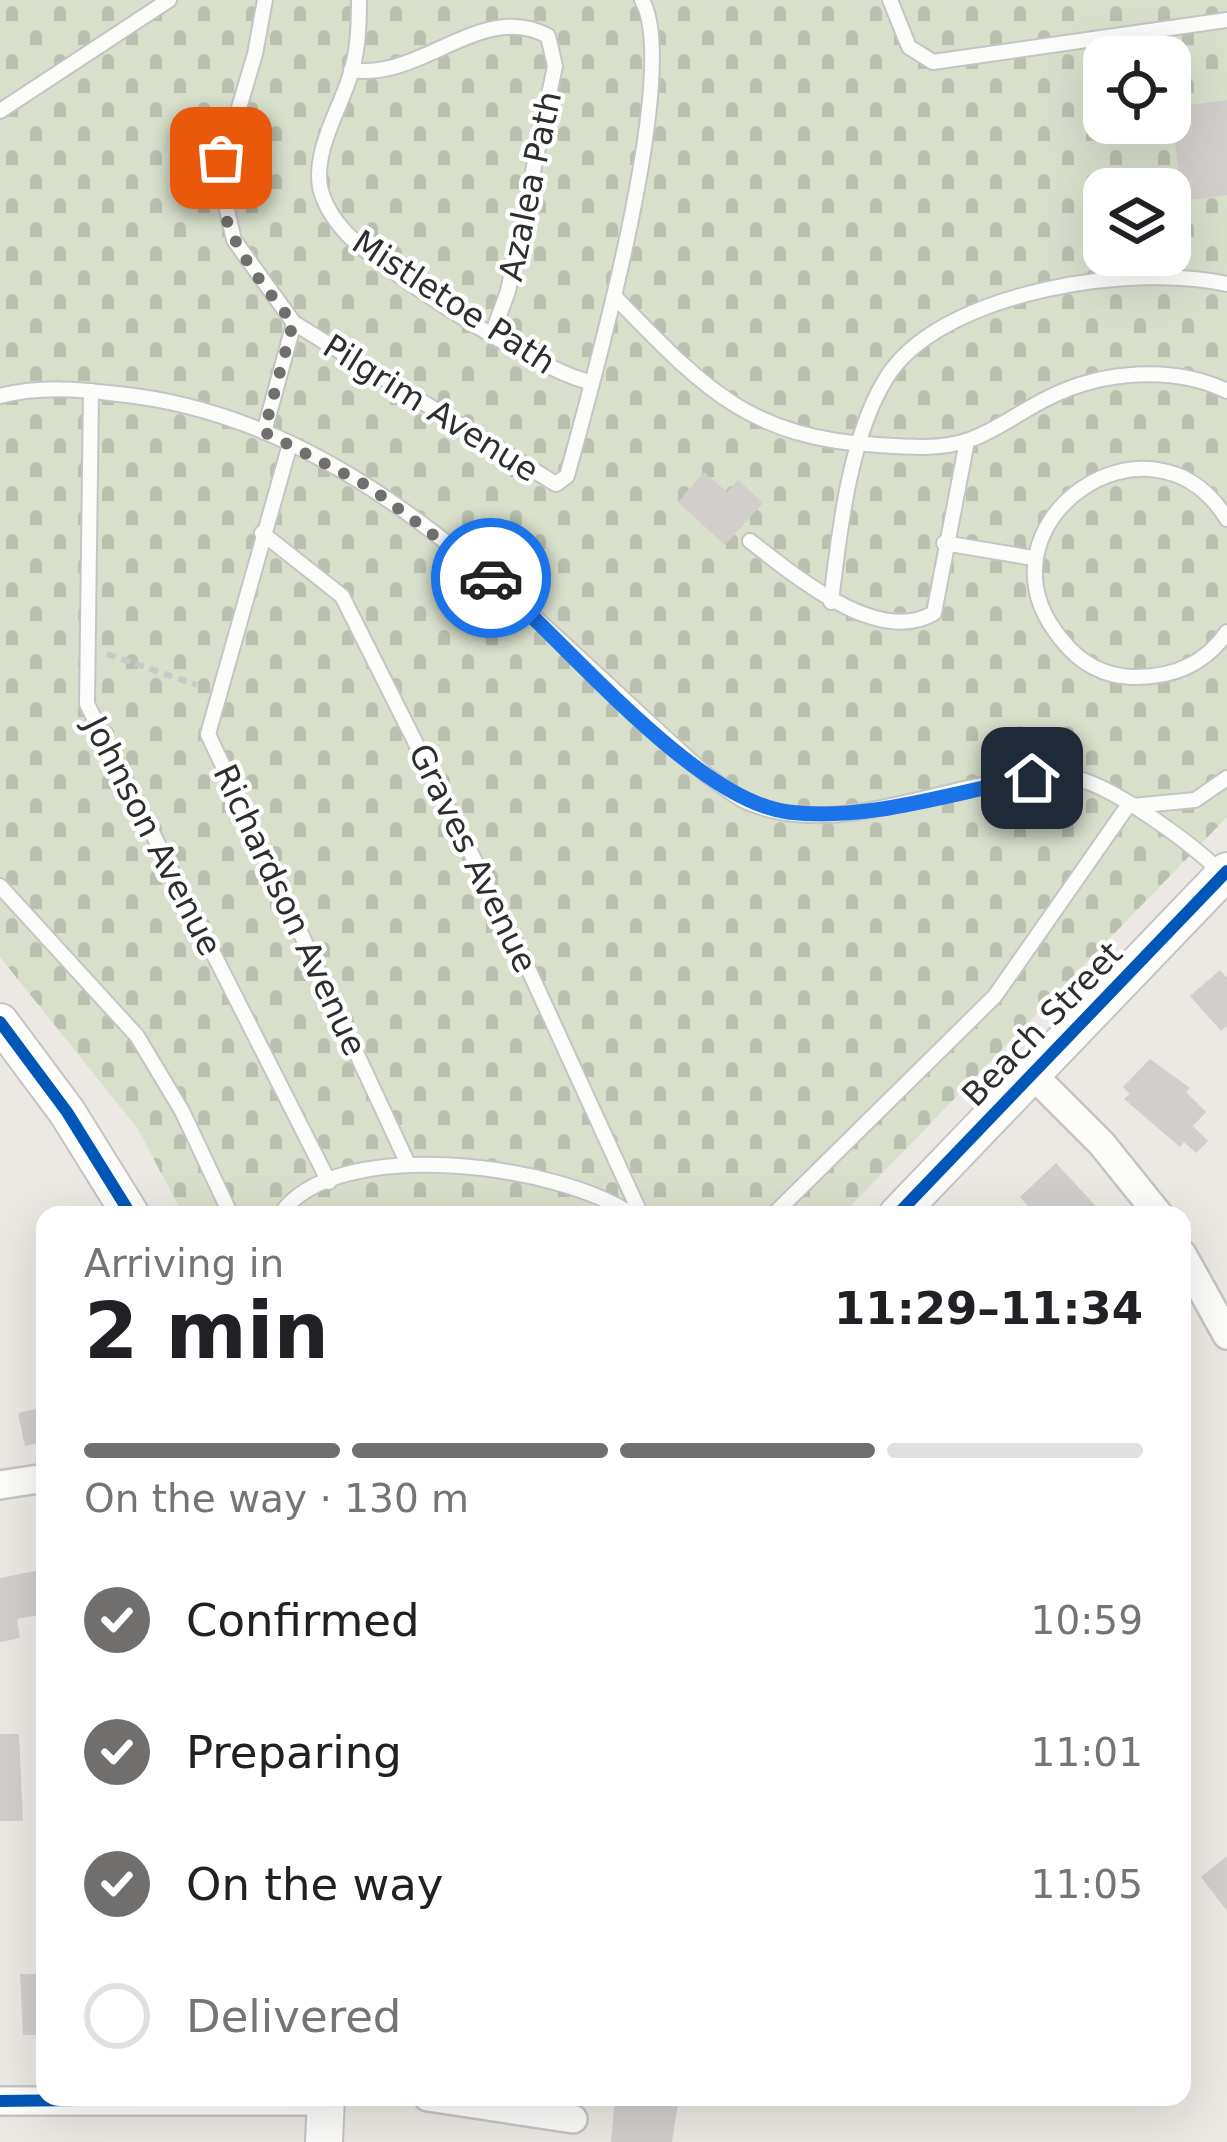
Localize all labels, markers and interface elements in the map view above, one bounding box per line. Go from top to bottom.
map controls [1083,36,1191,276]
button: locate [1083,36,1191,144]
street label: Azalea Path [491,88,569,284]
pin [170,107,272,209]
icon: bag [188,125,254,191]
button: layers [1083,168,1191,276]
street label: Mistletoe Path [345,222,563,382]
street label: Pilgrim Avenue [316,326,546,490]
courier [431,518,551,638]
icon: car [458,545,524,611]
street label: Johnson Avenue [75,708,230,962]
pin [981,727,1083,829]
street label: Graves Avenue [401,737,545,979]
icon: home [999,745,1065,811]
street label: Richardson Avenue [205,758,375,1062]
street label: Beach Street [954,934,1130,1114]
text: Arriving in [84,1241,284,1286]
text: 11:29–11:34 [834,1282,1143,1335]
text: 2 min [84,1286,329,1376]
text: On the way · 130 m [84,1476,469,1521]
icon: check [84,1587,150,1653]
text: Confirmed [186,1594,420,1647]
text: 10:59 [1031,1598,1143,1643]
icon: check [84,1719,150,1785]
text: Preparing [186,1726,402,1779]
text: 11:01 [1031,1730,1143,1775]
icon: check [84,1851,150,1917]
text: On the way [186,1858,443,1911]
text: 11:05 [1031,1862,1143,1907]
text: Delivered [186,1990,401,2043]

